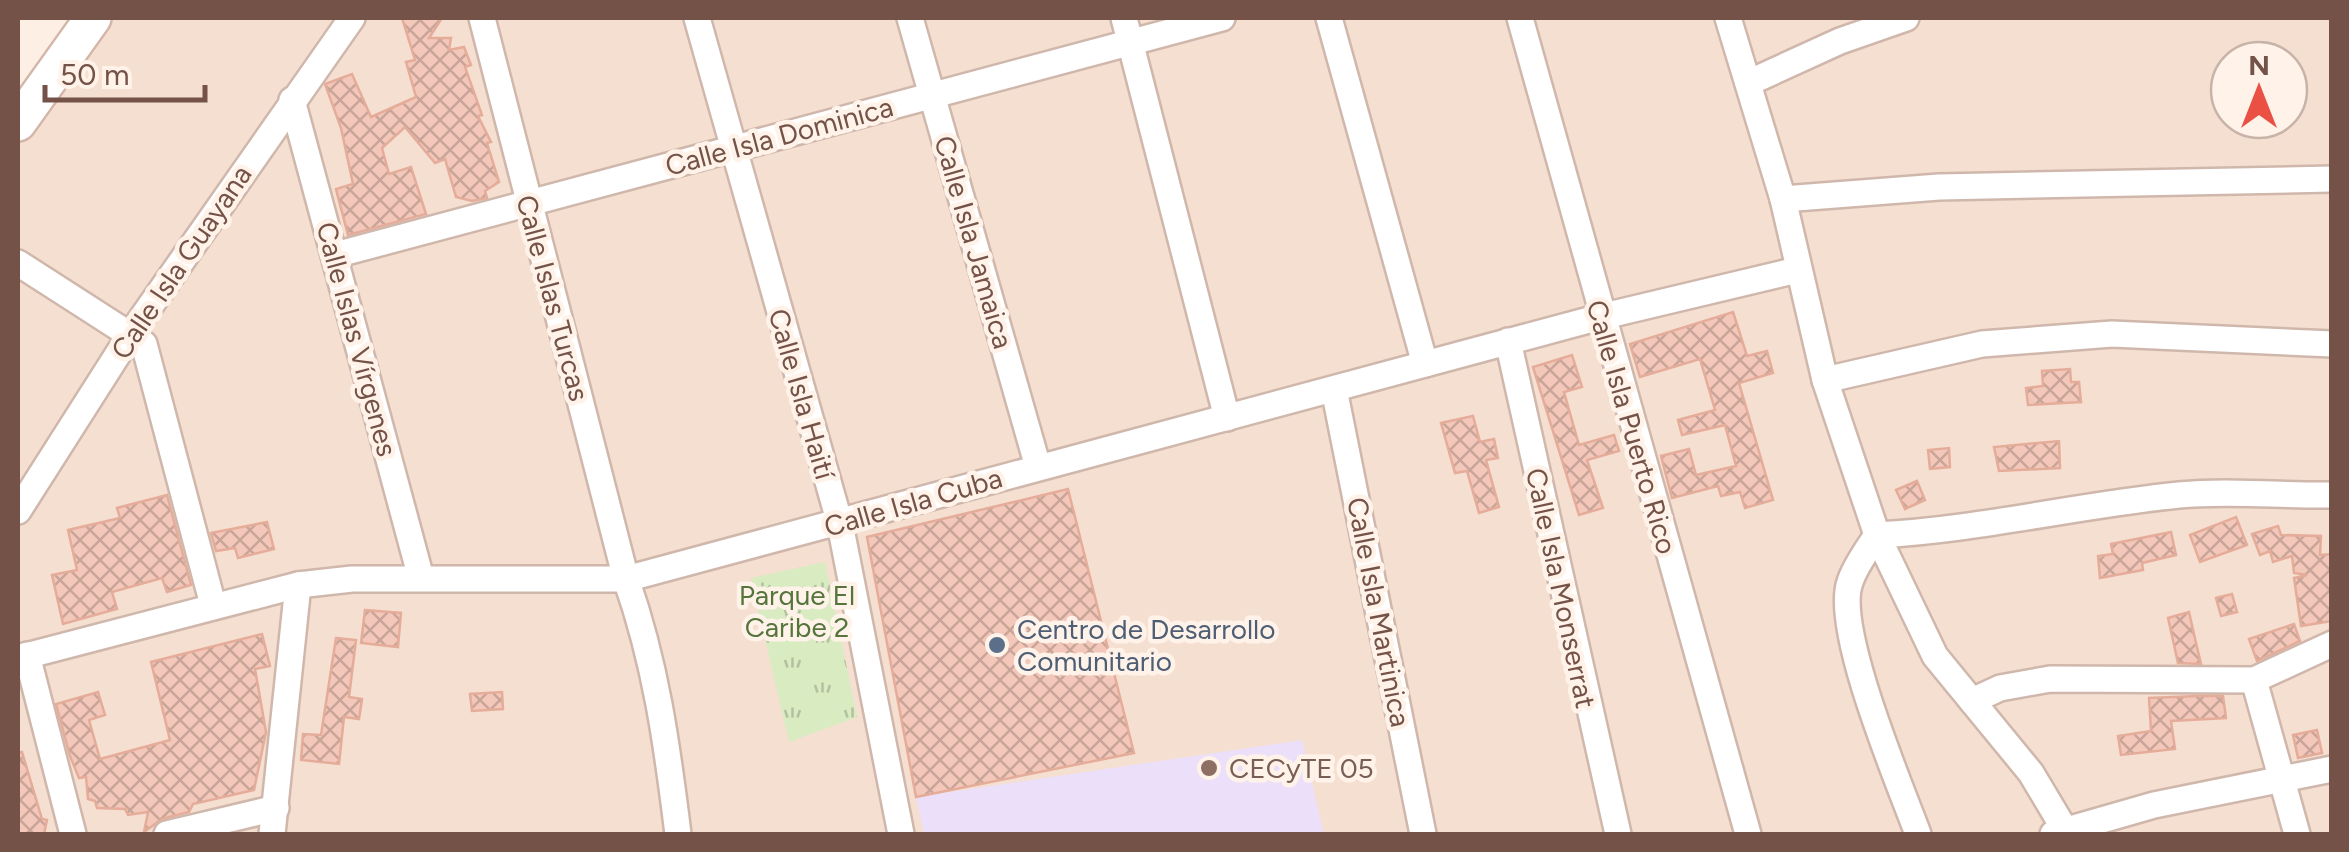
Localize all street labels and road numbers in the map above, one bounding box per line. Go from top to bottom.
street label: Calle Isla Dominica [661,89,897,183]
street label: Calle Isla Jamaica [927,132,1021,352]
street label: Calle Isla Guayana [104,159,258,365]
street label: Calle Islas Turcas [509,191,597,405]
street label: Calle Islas Vírgenes [309,218,405,460]
street label: Calle Isla Puerto Rico [1579,296,1685,558]
street label: Calle Isla Haití [761,305,843,485]
street label: Calle Isla Cuba [820,460,1006,544]
street label: Calle Isla Monserrat [1519,465,1603,711]
street label: Calle Isla Martinica [1340,494,1418,730]

